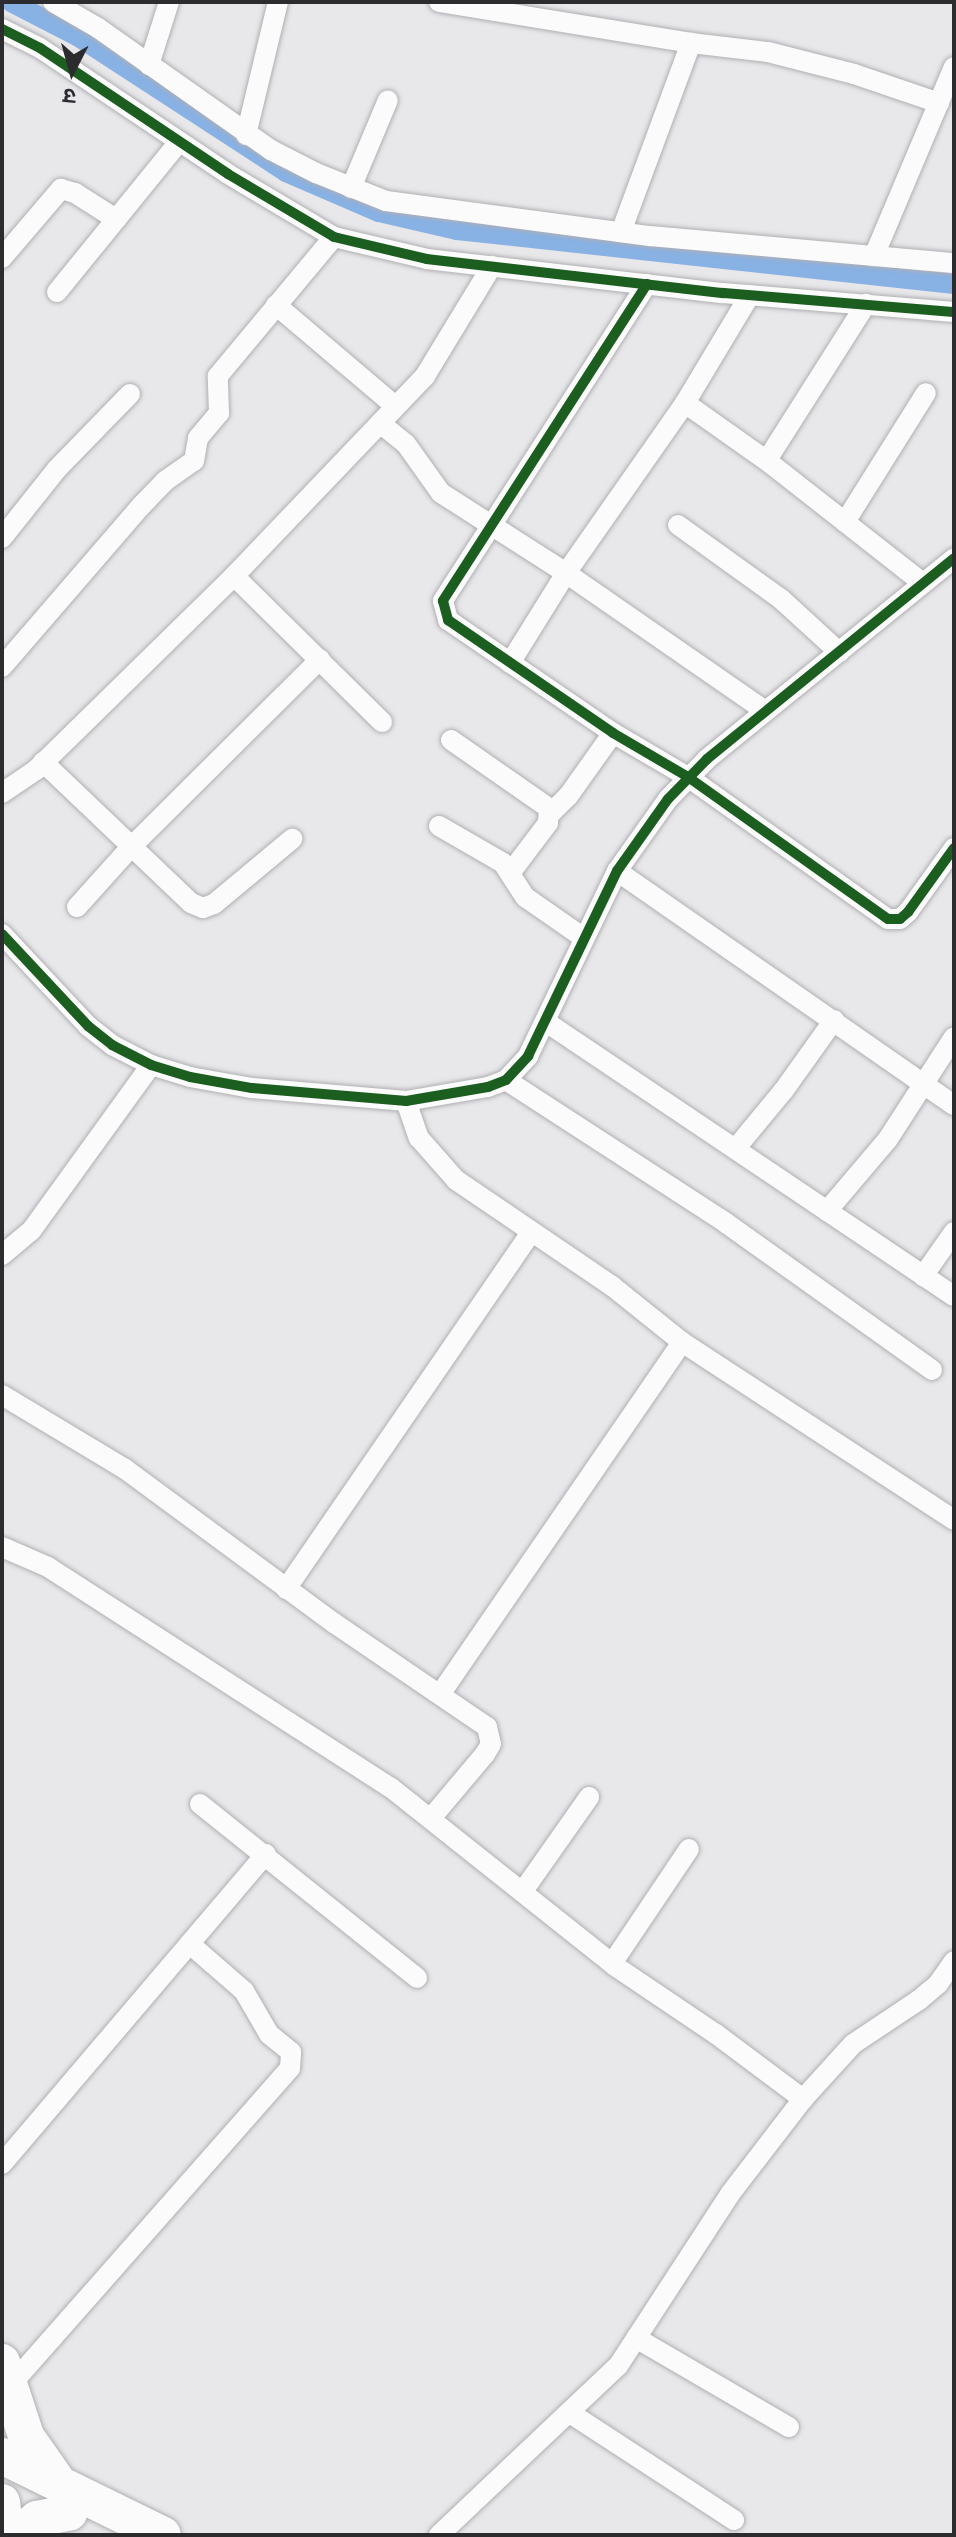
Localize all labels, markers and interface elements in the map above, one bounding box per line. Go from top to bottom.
north arrow [32,32,112,112]
text: उ [62,82,77,110]

